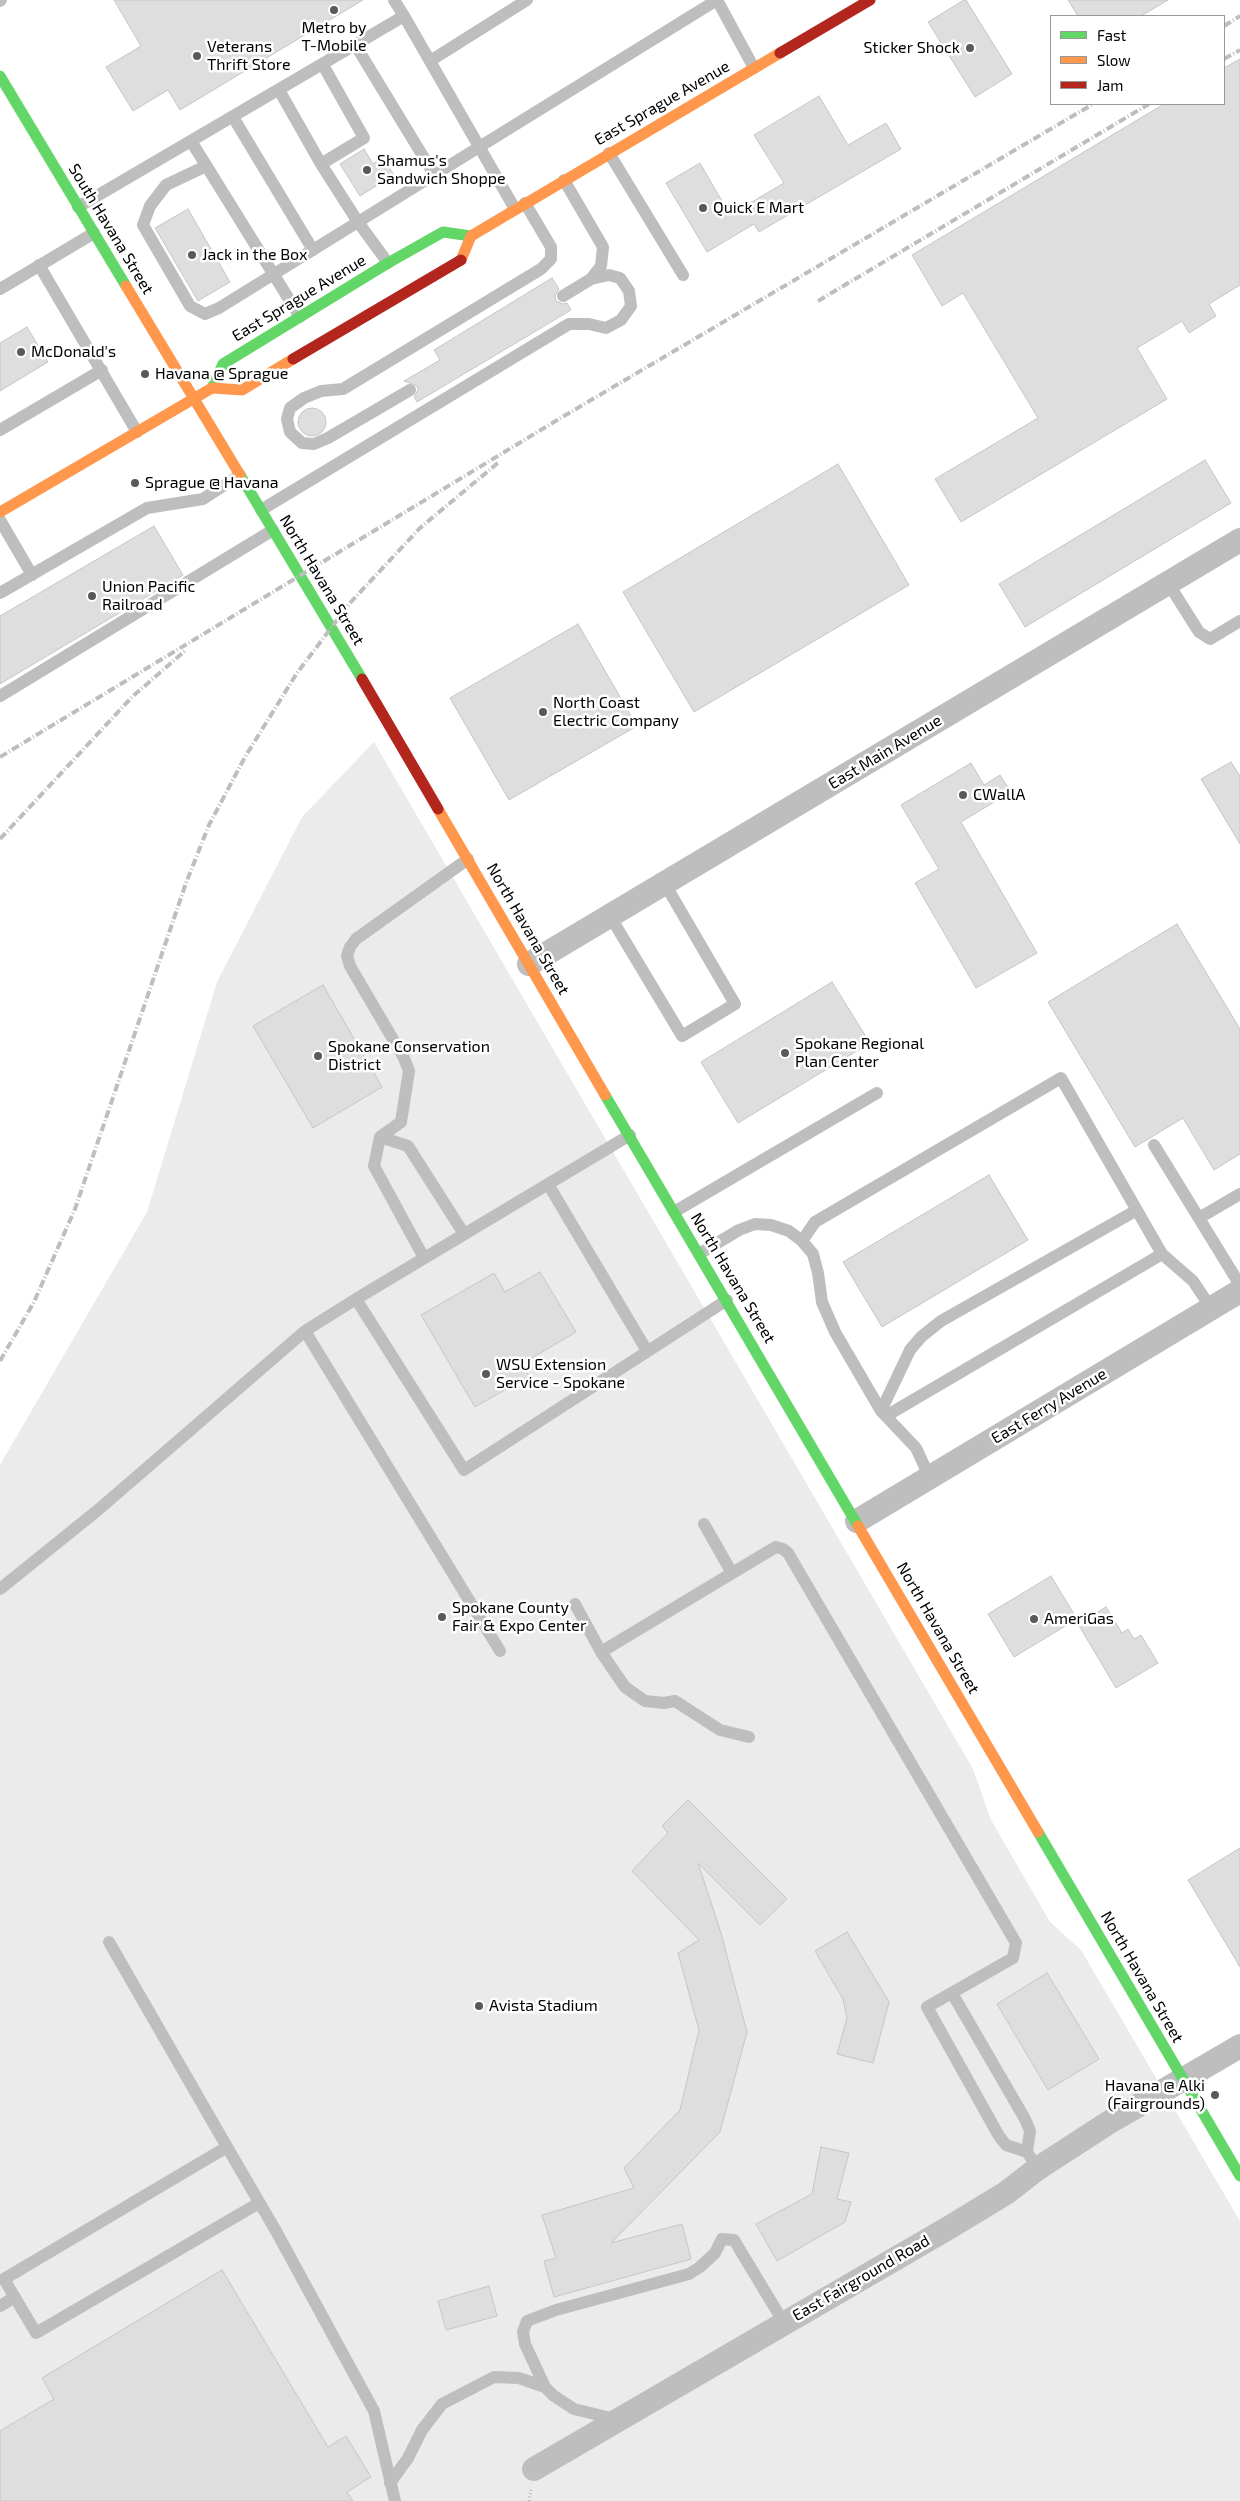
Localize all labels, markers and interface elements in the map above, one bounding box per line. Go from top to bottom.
marker: Metro by T-Mobile [328,4,340,16]
legend [1050,15,1225,105]
place label: Metro by T-Mobile [301,18,367,56]
text: Fast [1097,26,1126,44]
place label: Veterans Thrift Store [207,37,291,75]
place label: Sticker Shock [863,38,960,58]
marker: Sticker Shock [964,42,976,54]
marker: Veterans Thrift Store [191,50,203,62]
text: Slow [1097,51,1131,69]
street label: East Sprague Avenue [591,56,733,150]
text: Jam [1097,76,1123,94]
place label: Shamus's Sandwich Shoppe [377,151,506,189]
street label: South Havana Street [64,160,158,298]
marker: Shamus's Sandwich Shoppe [361,164,373,176]
place label: Quick E Mart [713,198,804,218]
marker: Quick E Mart [697,202,709,214]
place label: Jack in the Box [202,245,307,265]
marker: Jack in the Box [186,249,198,261]
street label: East Sprague Avenue [229,250,369,346]
place label: McDonald's [31,342,116,362]
marker: McDonald's [15,346,27,358]
place label: Havana @ Sprague [155,364,288,384]
marker: Havana @ Sprague [139,368,151,380]
place label: Sprague @ Havana [145,473,278,493]
marker: Sprague @ Havana [129,477,141,489]
street label: North Havana Street [276,511,368,649]
place label: Union Pacific Railroad [102,577,195,615]
marker: Union Pacific Railroad [86,590,98,602]
place label: North Coast Electric Company [553,693,679,731]
marker: North Coast Electric Company [537,706,549,718]
street label: East Main Avenue [825,711,945,793]
place label: CWallA [973,785,1025,805]
marker: CWallA [957,789,969,801]
street label: North Havana Street [483,860,573,998]
place label: Spokane Regional Plan Center [795,1034,924,1072]
place label: Spokane Conservation District [328,1037,490,1075]
marker: Spokane Regional Plan Center [779,1047,791,1059]
marker: Spokane Conservation District [312,1050,324,1062]
street label: North Havana Street [687,1209,779,1347]
place label: WSU Extension Service - Spokane [496,1355,625,1393]
street label: East Ferry Avenue [988,1364,1110,1448]
marker: WSU Extension Service - Spokane [480,1368,492,1380]
street label: North Havana Street [893,1559,983,1697]
place label: Spokane County Fair & Expo Center [452,1598,586,1636]
place label: AmeriGas [1044,1609,1114,1629]
marker: Spokane County Fair & Expo Center [436,1611,448,1623]
marker: AmeriGas [1028,1613,1040,1625]
street label: North Havana Street [1097,1908,1187,2046]
place label: Avista Stadium [489,1996,598,2016]
marker: Avista Stadium [473,2000,485,2012]
place label: Havana @ Alki (Fairgrounds) [1105,2076,1205,2114]
marker: Havana @ Alki (Fairgrounds) [1209,2089,1221,2101]
street label: East Fairground Road [789,2231,933,2325]

